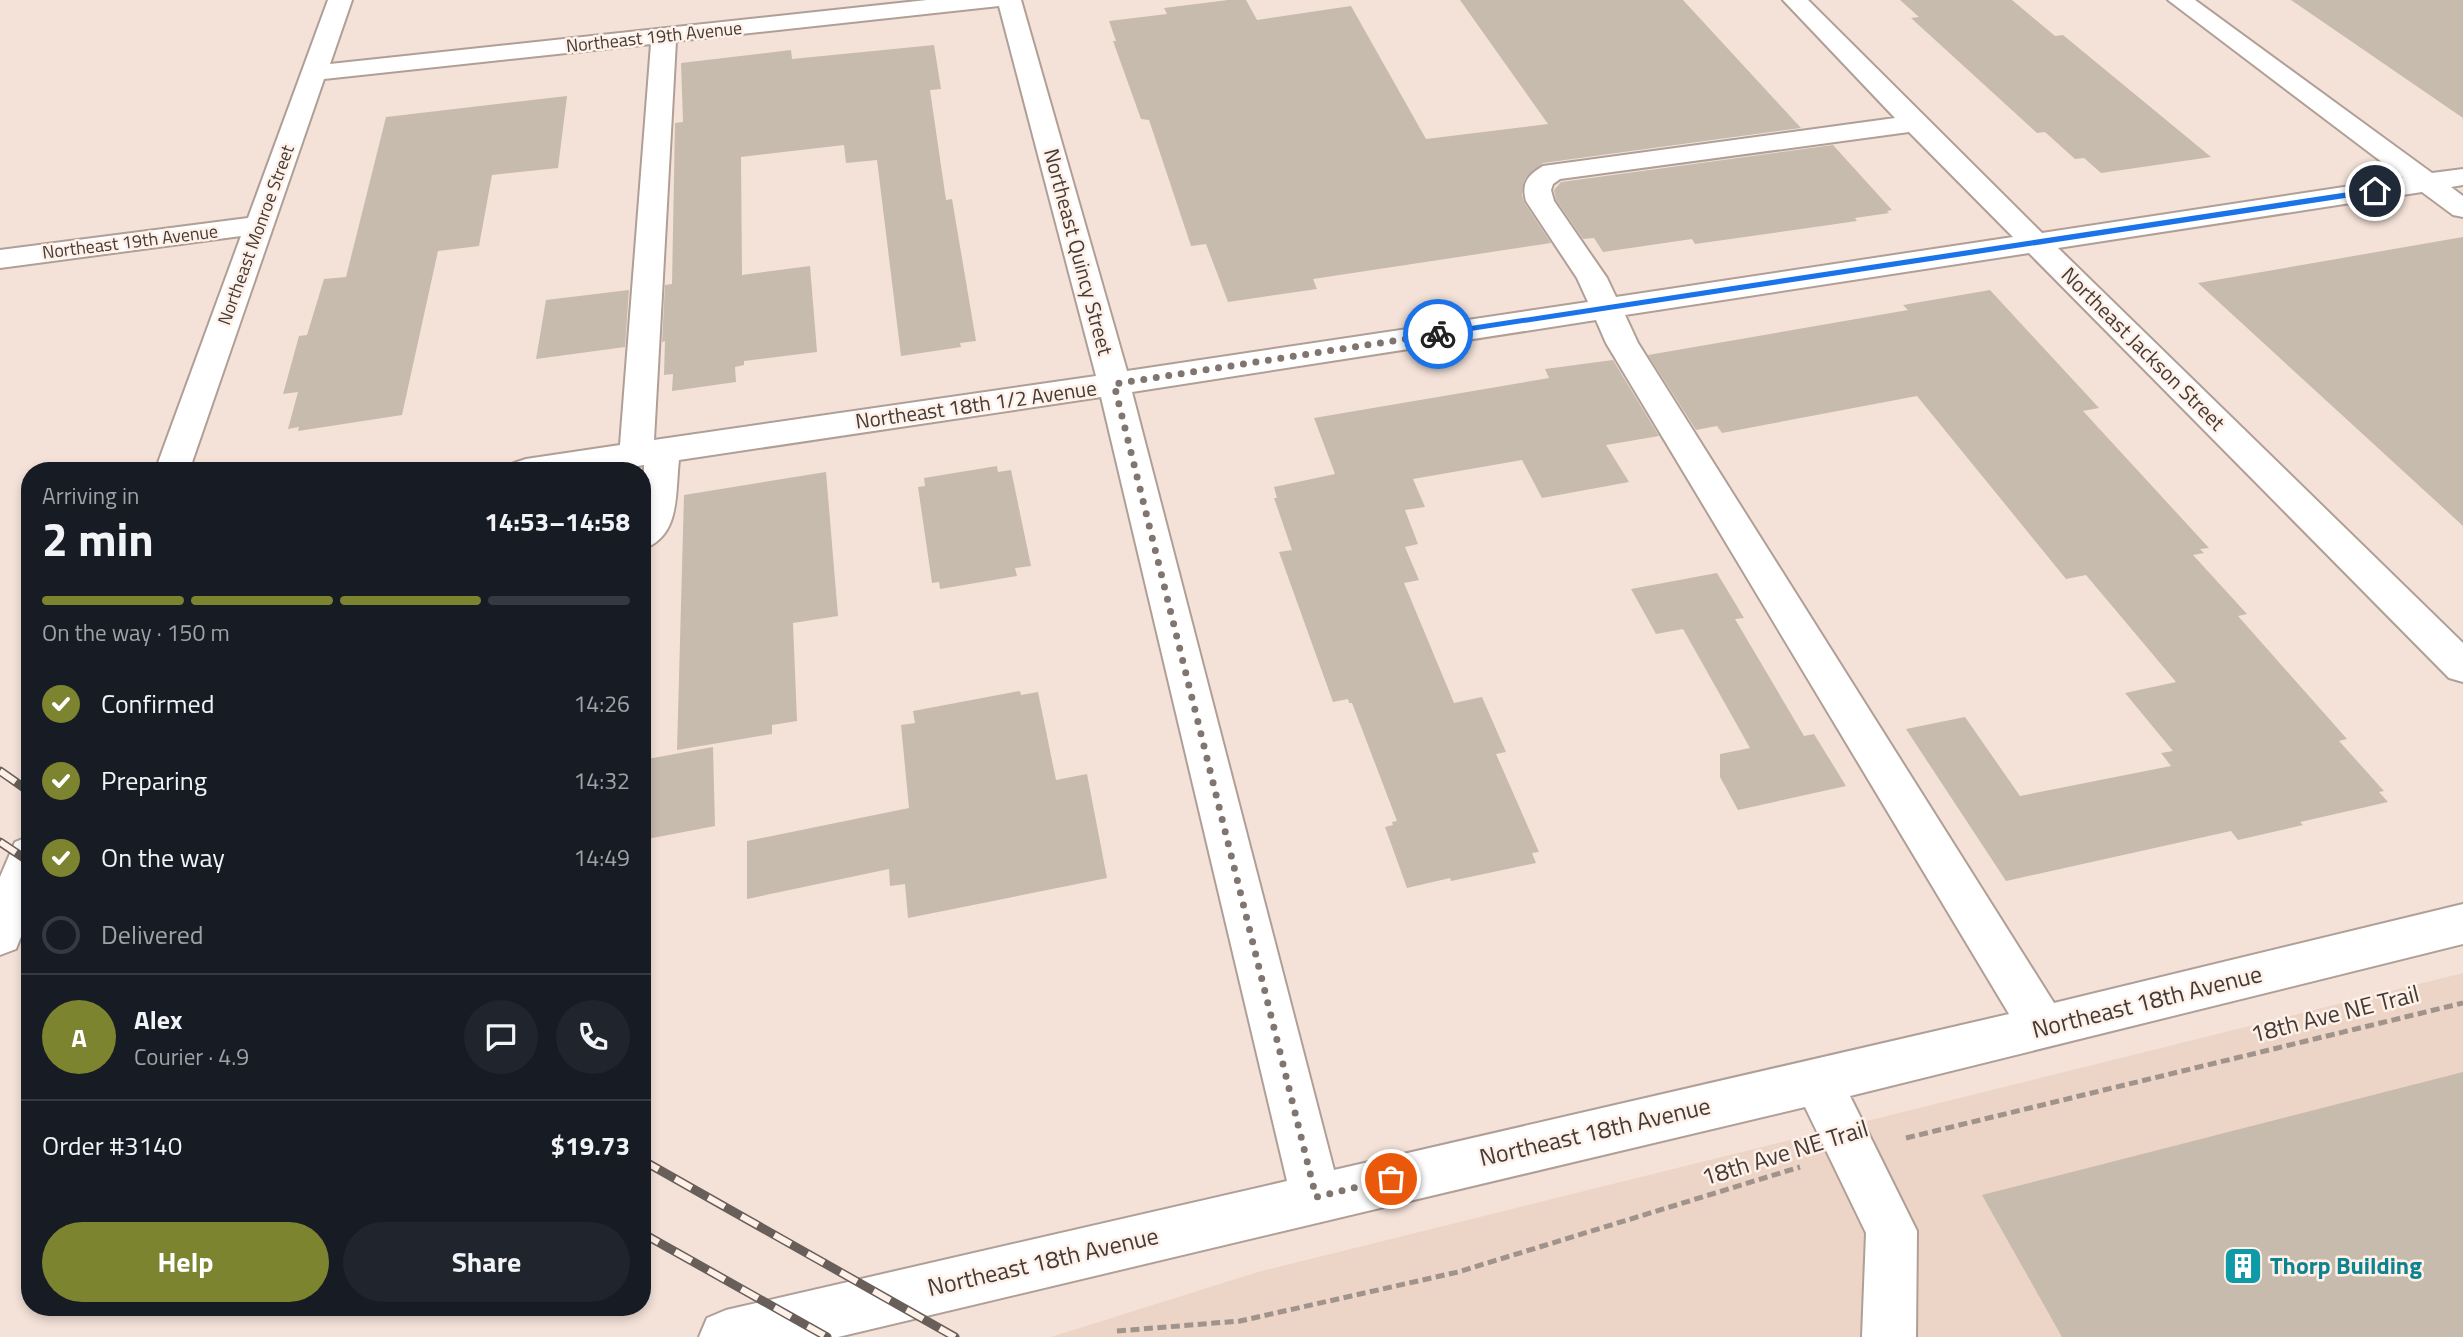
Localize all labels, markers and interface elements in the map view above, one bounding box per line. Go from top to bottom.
street label: Northeast 19th Avenue [565,14,743,59]
street label: Northeast Monroe Street [210,140,301,329]
street label: Northeast Quincy Street [1036,145,1122,359]
pin [2345,161,2405,221]
icon: home [2356,172,2394,210]
street label: Northeast 19th Avenue [40,217,219,266]
street label: Northeast Jackson Street [2054,259,2233,438]
courier [1403,299,1473,369]
icon: bike [1419,315,1457,353]
street label: Northeast 18th 1/2 Avenue [853,371,1099,437]
text: Arriving in [42,478,139,513]
text: 14:53–14:58 [484,502,630,541]
text: 2 min [42,504,154,574]
text: On the way · 150 m [42,615,230,650]
text: Confirmed [101,684,215,723]
icon: check [42,685,80,723]
text: 14:26 [573,686,630,721]
text: Preparing [101,761,207,800]
icon: check [42,762,80,800]
text: 14:32 [573,763,630,798]
text: On the way [101,838,225,877]
icon: check [42,839,80,877]
text: 14:49 [573,840,630,875]
text: Delivered [101,915,204,954]
street label: Northeast 18th Avenue [2028,955,2266,1047]
street label: 18th Ave NE Trail [2247,975,2423,1051]
text: Alex [134,1000,182,1039]
button: chat [464,1000,538,1074]
button: phone [556,1000,630,1074]
text: A [71,1018,87,1057]
text: Courier · 4.9 [134,1039,249,1074]
street label: Northeast 18th Avenue [1476,1087,1714,1175]
street label: 18th Ave NE Trail [1697,1110,1872,1194]
text: Order #3140 [42,1126,182,1165]
text: $19.73 [551,1126,630,1165]
pin [1361,1149,1421,1209]
icon: bag [1372,1160,1410,1198]
street label: Northeast 18th Avenue [924,1217,1162,1305]
button: Help [42,1222,329,1302]
button: Share [343,1222,630,1302]
building icon: Thorp Building [2222,1245,2264,1287]
place label: Thorp Building [2270,1247,2422,1283]

